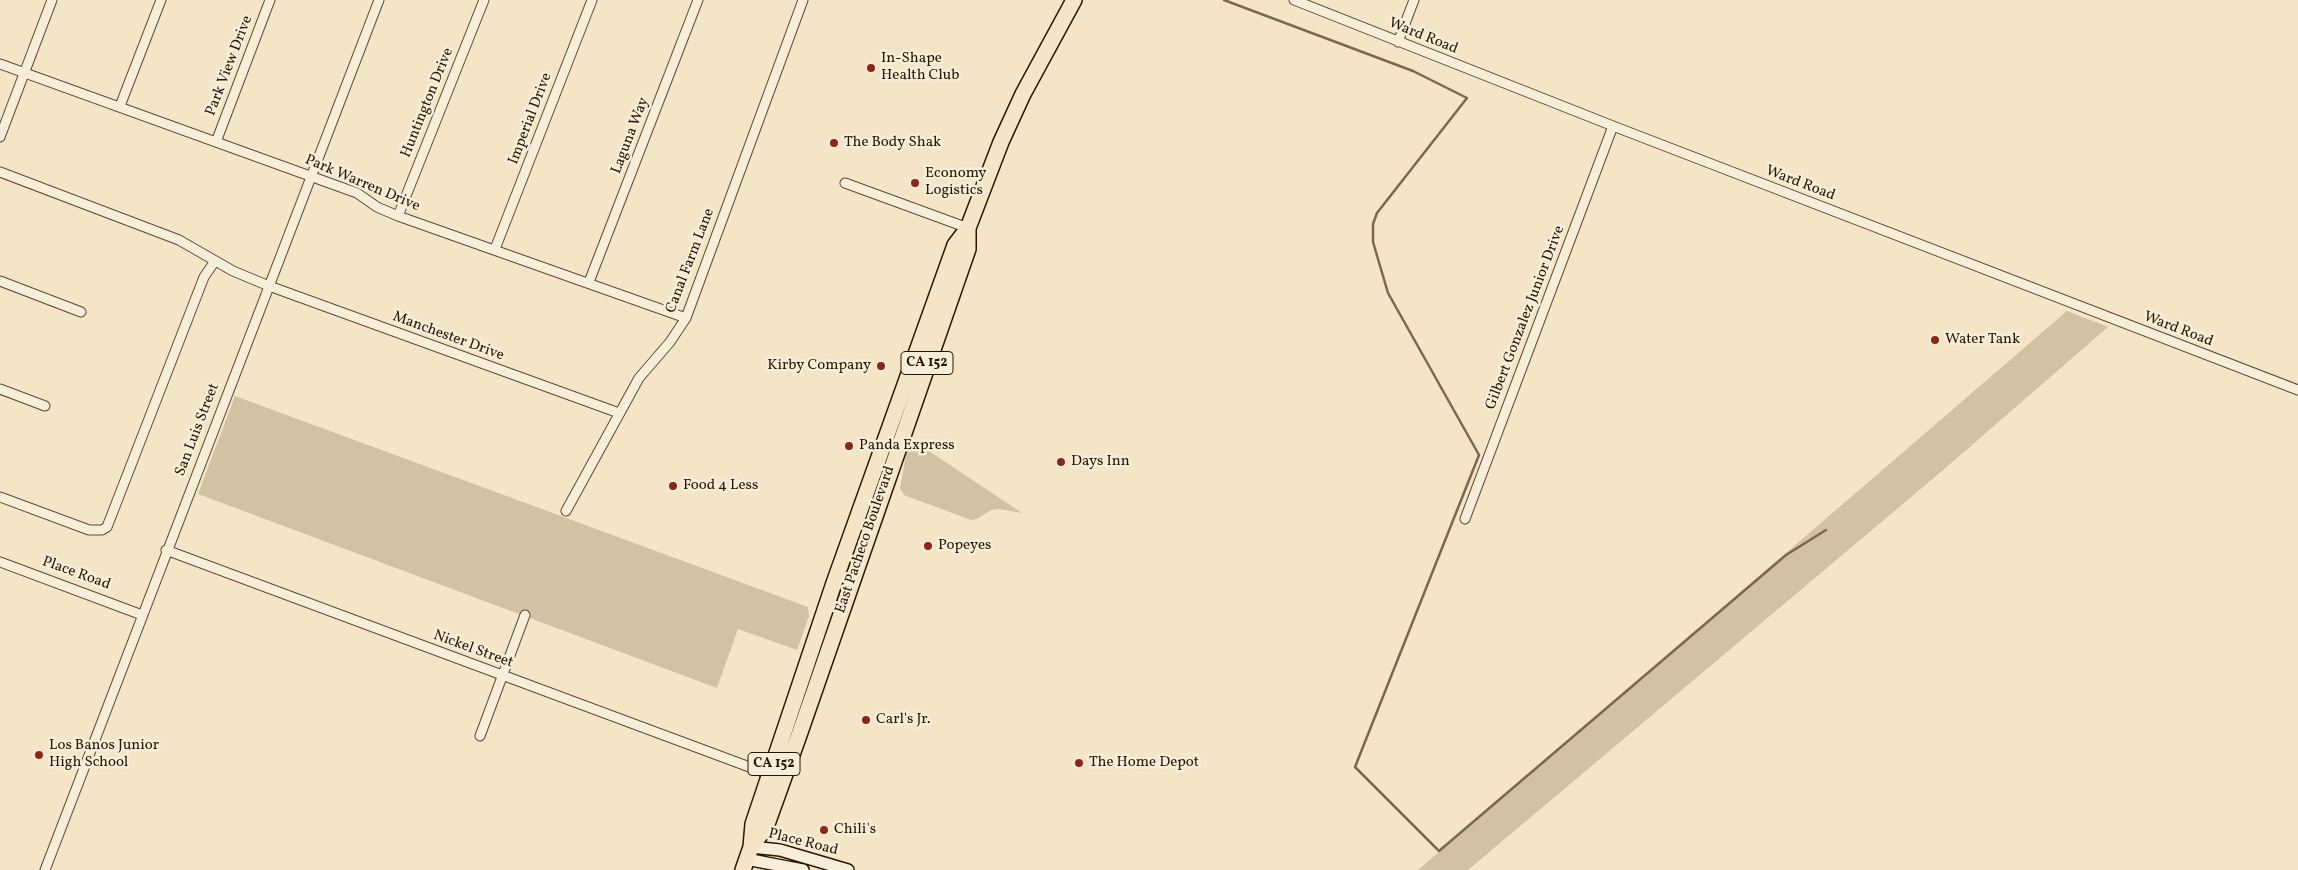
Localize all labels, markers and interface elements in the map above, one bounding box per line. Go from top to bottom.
street label: Park View Drive [203,13,257,119]
street label: Ward Road [1386,15,1460,59]
street label: Huntington Drive [398,45,458,161]
place label: In-Shape Health Club [881,50,960,85]
marker: In-Shape Health Club [865,62,877,74]
street label: Imperial Drive [505,71,557,167]
street label: Laguna Way [608,95,654,177]
place label: The Body Shak [844,134,941,152]
marker: The Body Shak [828,137,840,149]
street label: Park Warren Drive [302,152,422,216]
street label: Ward Road [1763,163,1837,205]
place label: Economy Logistics [925,165,986,200]
marker: Economy Logistics [909,177,921,189]
street label: Canal Farm Lane [663,206,719,316]
street label: Gilbert Gonzalez Junior Drive [1483,223,1569,413]
street label: Manchester Drive [390,308,506,366]
street label: Ward Road [2141,309,2215,351]
place label: Water Tank [1945,331,2020,349]
marker: Water Tank [1929,334,1941,346]
road number: CA 152 [901,352,953,374]
place label: Kirby Company [767,357,871,375]
marker: Kirby Company [875,360,887,372]
street label: San Luis Street [172,381,224,479]
place label: Panda Express [859,437,955,455]
marker: Panda Express [843,440,855,452]
place label: Days Inn [1071,453,1130,471]
marker: Days Inn [1055,456,1067,468]
street label: East Pacheco Boulevard [832,464,900,616]
place label: Food 4 Less [683,477,758,495]
marker: Food 4 Less [667,480,679,492]
place label: Popeyes [938,537,991,555]
marker: Popeyes [922,540,934,552]
street label: Place Road [39,553,113,595]
street label: Nickel Street [431,627,515,673]
place label: Carl's Jr. [876,711,931,729]
marker: Carl's Jr. [860,714,872,726]
place label: Los Banos Junior High School [49,737,159,772]
marker: Los Banos Junior High School [33,749,45,761]
road number: CA 152 [748,752,800,776]
place label: The Home Depot [1089,754,1199,772]
marker: The Home Depot [1073,757,1085,769]
place label: Chili's [834,821,876,839]
marker: Chili's [818,824,830,836]
street label: Place Road [766,826,840,860]

